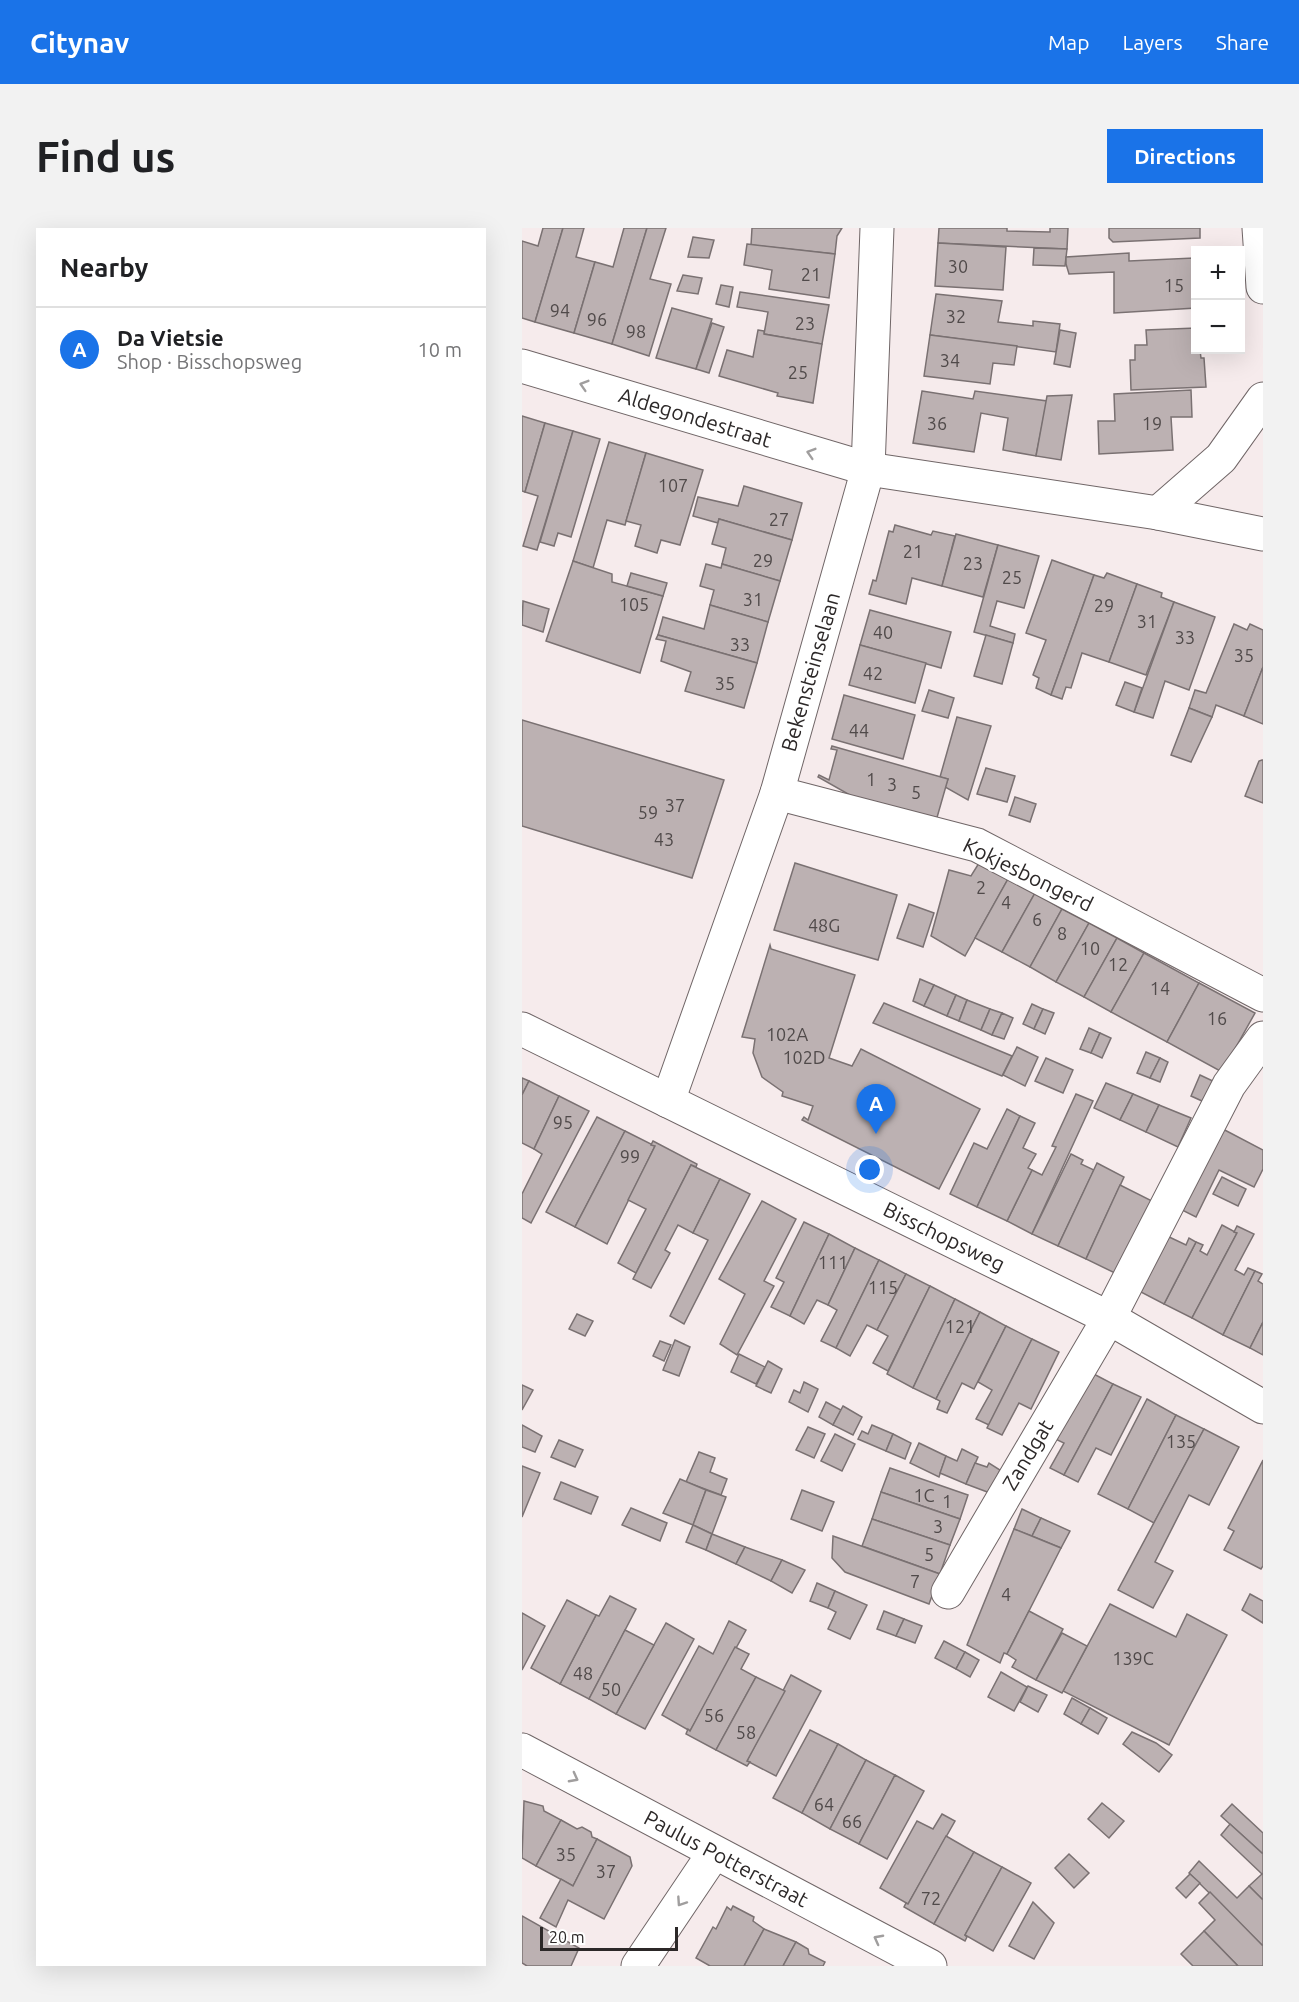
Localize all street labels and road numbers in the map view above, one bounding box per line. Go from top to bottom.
street label: Aldegondestraat [616,382,775,452]
street label: Bekensteinselaan [776,589,844,754]
street label: Kokjesbongerd [960,832,1097,916]
street label: Bisschopsweg [880,1196,1009,1276]
street label: Zandgat [997,1415,1058,1494]
street label: Paulus Potterstraat [640,1805,813,1912]

